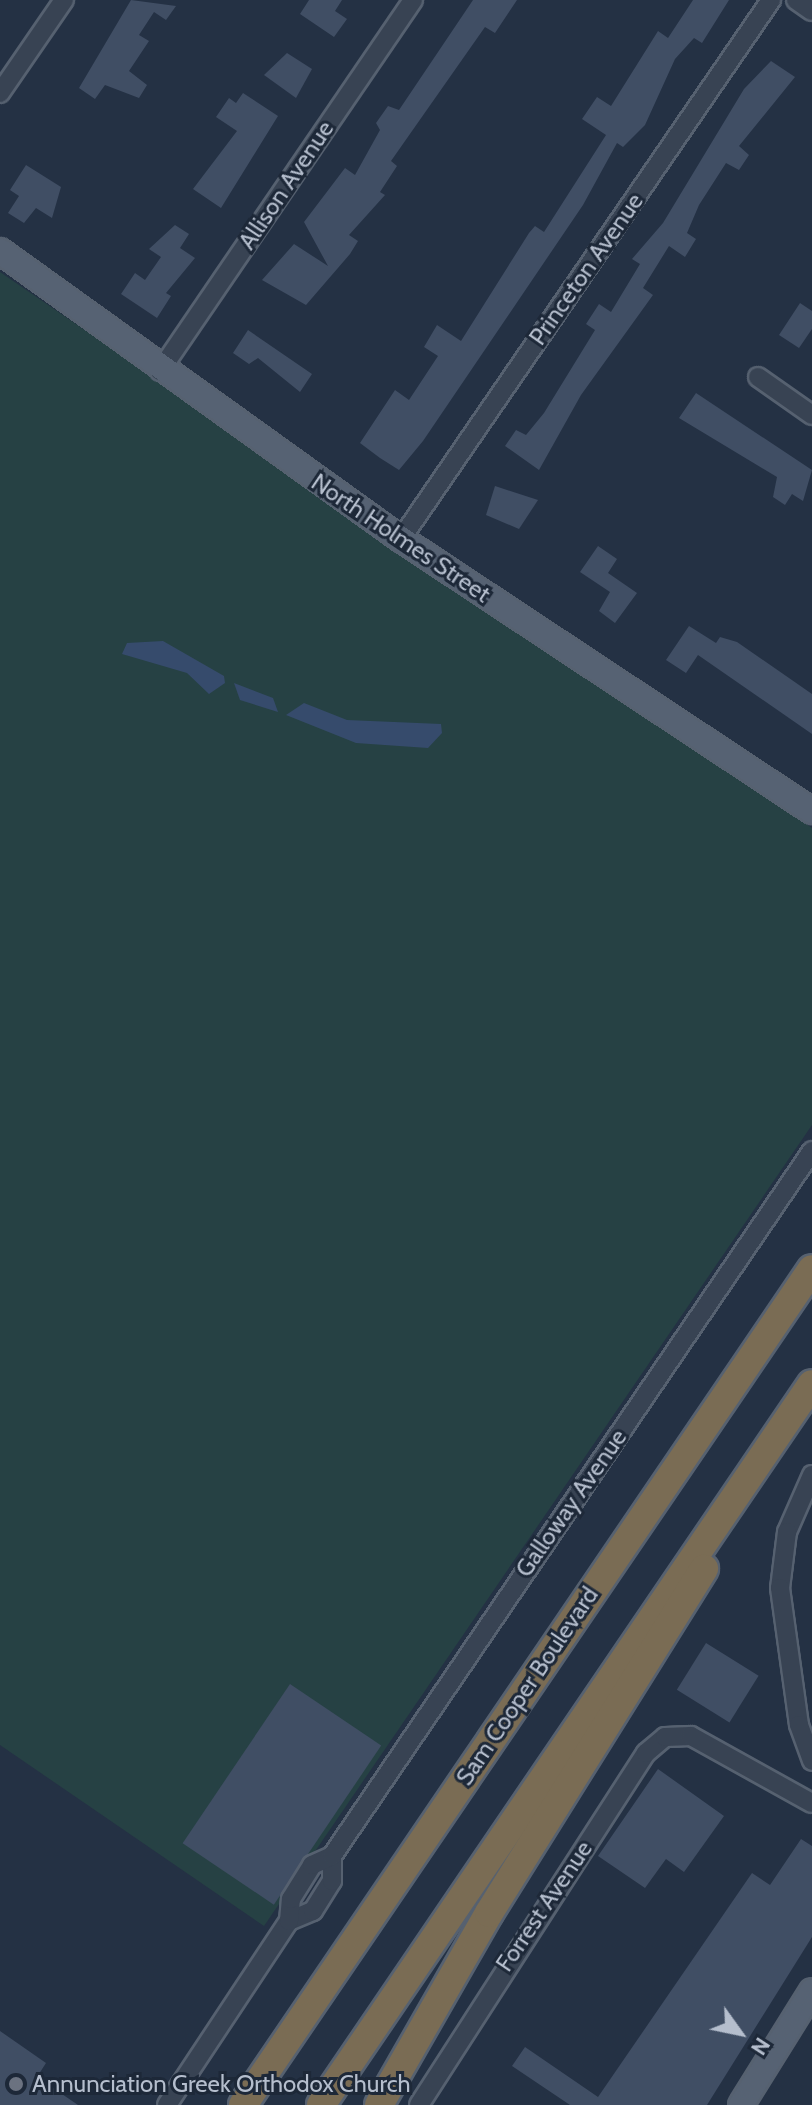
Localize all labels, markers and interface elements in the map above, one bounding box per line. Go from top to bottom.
street label: Allison Avenue [232,115,340,255]
street label: Princeton Avenue [523,188,649,350]
street label: North Holmes Street [306,467,496,609]
street label: Galloway Avenue [509,1424,633,1582]
street label: Sam Cooper Boulevard [450,1581,604,1791]
street label: Forrest Avenue [490,1835,598,1977]
north arrow [700,1993,780,2073]
text: N [745,2032,776,2060]
place label: Annunciation Greek Orthodox Church [32,2070,411,2098]
marker: Annunciation Greek Orthodox Church [7,2075,25,2093]

